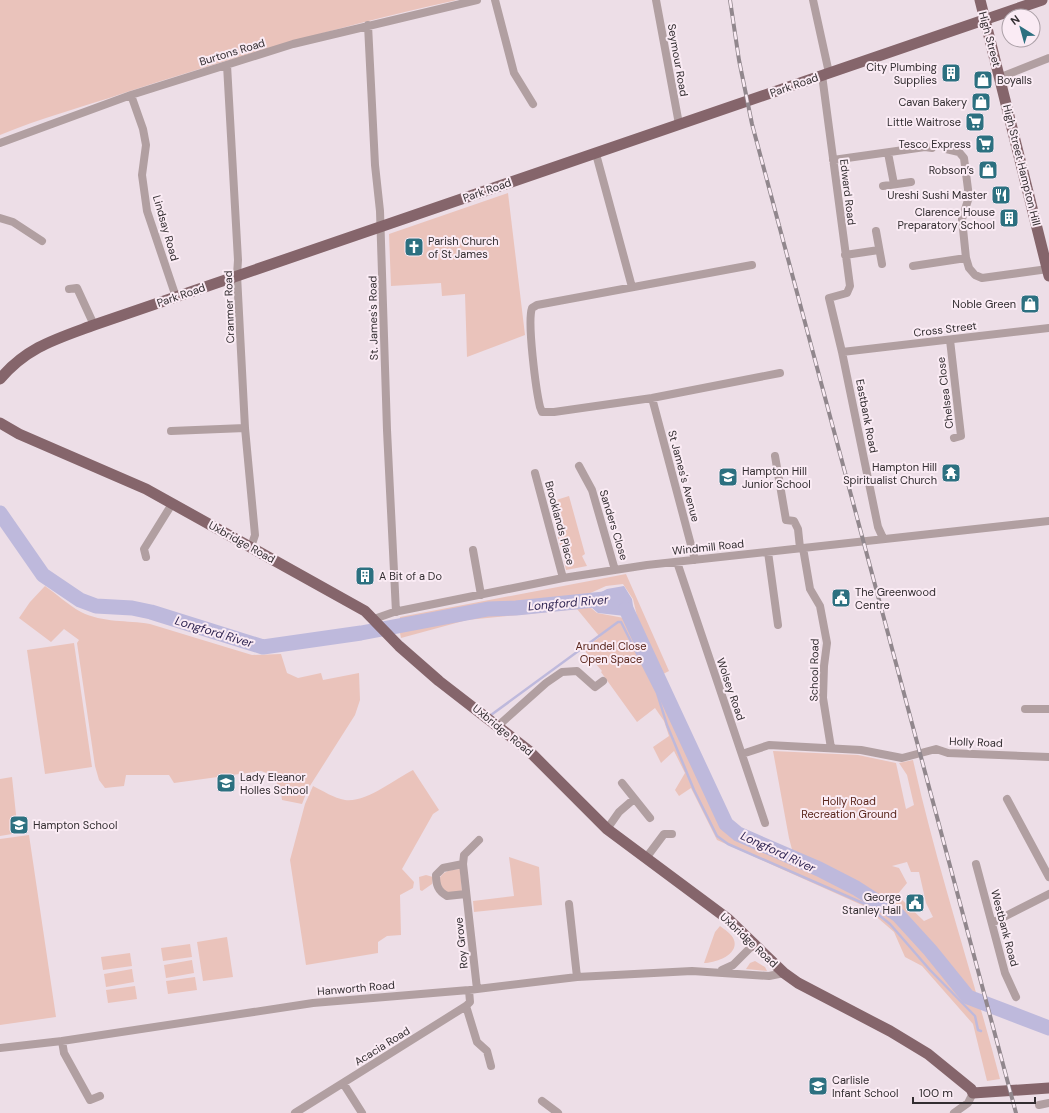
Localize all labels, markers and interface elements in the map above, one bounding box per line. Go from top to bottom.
north arrow [1001,8,1041,48]
street label: High Street [976,10,1004,68]
text: N [1008,12,1022,28]
street label: Seymour Road [665,22,691,98]
street label: Burtons Road [197,35,267,69]
place label: City Plumbing Supplies [866,60,937,87]
building icon: City Plumbing Supplies [940,62,962,84]
shop icon: Boyalls [972,69,994,91]
street label: Park Road [768,70,820,100]
place label: Boyalls [997,73,1032,87]
shop icon: Cavan Bakery [970,91,992,113]
place label: Cavan Bakery [898,95,967,109]
street label: High Street Hampton Hill [1000,103,1044,227]
supermarket icon: Little Waitrose [964,111,986,133]
place label: Little Waitrose [887,115,961,129]
supermarket icon: Tesco Express [974,133,996,155]
place label: Tesco Express [899,137,971,151]
street label: Edward Road [837,158,859,226]
shop icon: Robson’s [977,159,999,181]
place label: Robson’s [929,163,974,177]
street label: Park Road [461,175,513,205]
restaurant icon: Ureshi Sushi Master [990,184,1012,206]
place label: Ureshi Sushi Master [887,188,987,202]
street label: Lindsay Road [150,194,182,263]
place label: Clarence House Preparatory School [897,205,995,232]
building icon: Clarence House Preparatory School [998,207,1020,229]
place label: Parish Church of St James [428,234,499,261]
church icon: Parish Church of St James [403,236,425,258]
street label: Cranmer Road [221,270,237,344]
street label: St. James's Road [365,275,381,360]
street label: Park Road [155,280,207,310]
shop icon: Noble Green [1019,293,1041,315]
place label: Noble Green [952,297,1016,311]
street label: Cross Street [913,318,977,340]
street label: Chelsea Close [934,356,956,430]
street label: Eastbank Road [853,378,881,454]
street label: St James's Avenue [665,429,703,523]
place label: Hampton Hill Spiritualist Church [843,460,937,487]
temple icon: Hampton Hill Spiritualist Church [940,462,962,484]
place label: Hampton Hill Junior School [742,464,811,491]
school or university icon: Hampton Hill Junior School [717,466,739,488]
street label: Brooklands Place [542,479,578,567]
street label: Sanders Close [597,488,631,562]
street label: Uxbridge Road [206,518,278,566]
street label: Windmill Road [671,536,745,558]
building icon: A Bit of a Do [354,565,376,587]
place label: A Bit of a Do [379,569,442,583]
place label: The Greenwood Centre [855,585,936,612]
public building icon: The Greenwood Centre [830,587,852,609]
water label: Longford River [527,591,609,614]
water label: Longford River [173,613,255,652]
street label: School Road [806,638,822,702]
park label: Arundel Close Open Space [575,639,647,666]
street label: Wolsey Road [714,656,748,722]
street label: Uxbridge Road [470,701,536,759]
street label: Holly Road [949,734,1003,750]
place label: Lady Eleanor Holles School [240,770,308,797]
school or university icon: Lady Eleanor Holles School [215,772,237,794]
park label: Holly Road Recreation Ground [801,794,897,821]
school or university icon: Hampton School [8,814,30,836]
place label: Hampton School [33,818,117,832]
water label: Longford River [738,828,818,877]
street label: Westbank Road [988,888,1022,968]
place label: George Stanley Hall [842,890,901,917]
public building icon: George Stanley Hall [904,892,926,914]
street label: Uxbridge Road [717,910,781,970]
street label: Roy Grove [451,917,471,969]
street label: Hanworth Road [317,978,395,998]
street label: Acacia Road [352,1023,412,1069]
place label: Carlisle Infant School [832,1073,898,1100]
school or university icon: Carlisle Infant School [807,1075,829,1097]
scale bar [913,1079,1035,1105]
text: 100 m [919,1085,953,1101]

